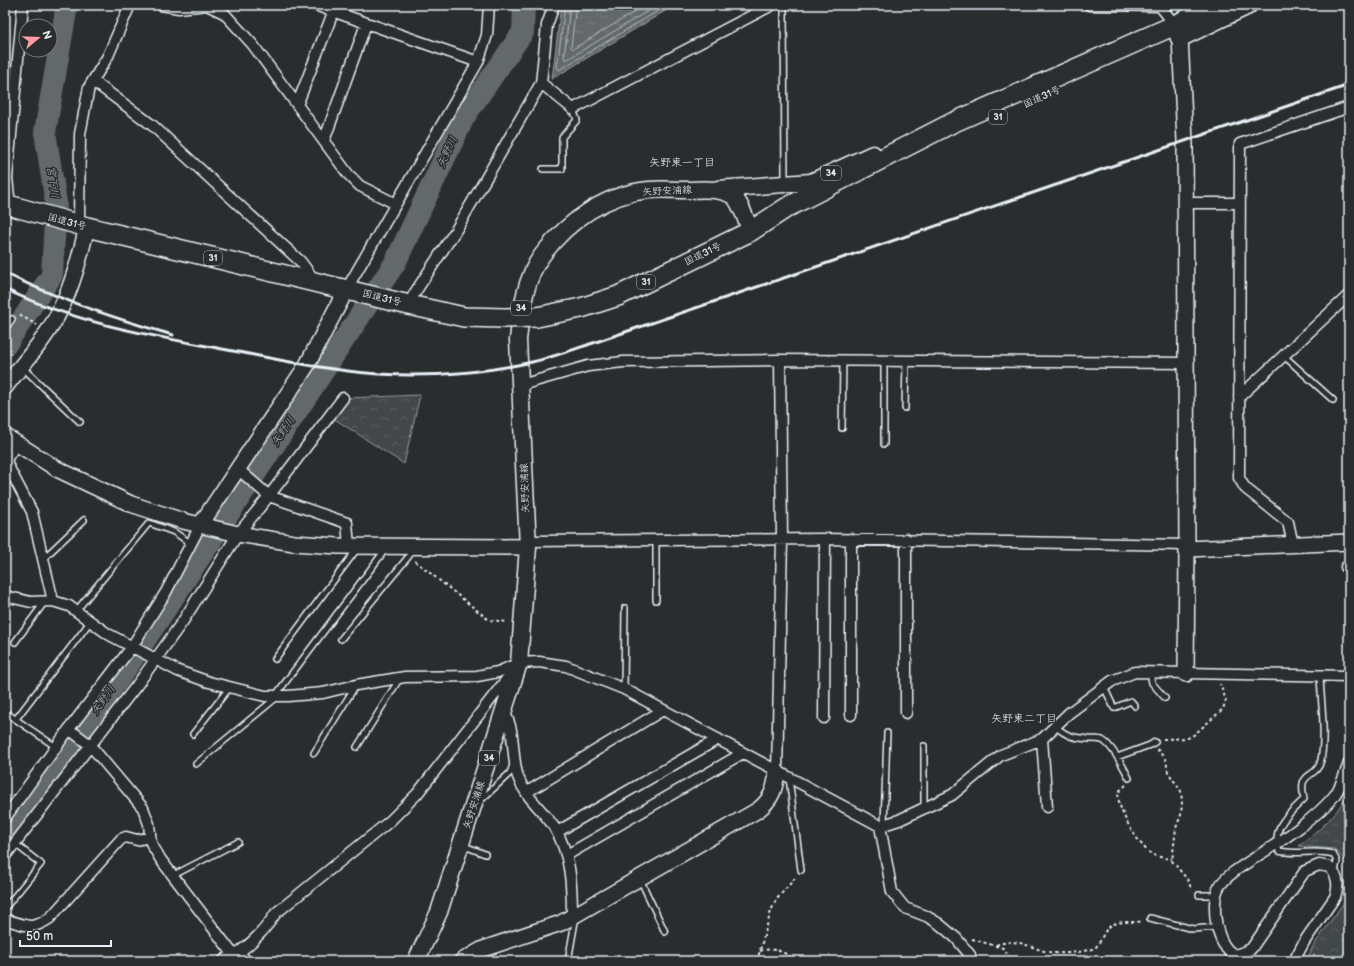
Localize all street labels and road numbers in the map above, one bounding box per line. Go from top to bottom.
street label: 国道31号 [1021,83,1063,111]
road number: 31 [989,110,1007,124]
road number: 34 [821,166,841,180]
street label: 矢野安浦線 [642,184,692,198]
street label: 国道31号 [46,211,88,233]
street label: 国道31号 [682,240,724,268]
road number: 31 [204,251,222,265]
road number: 31 [637,275,655,289]
street label: 国道31号 [361,287,403,309]
road number: 34 [511,301,531,315]
street label: 矢野安浦線 [518,463,532,513]
road number: 34 [479,751,499,765]
street label: 矢野安浦線 [461,779,487,831]

